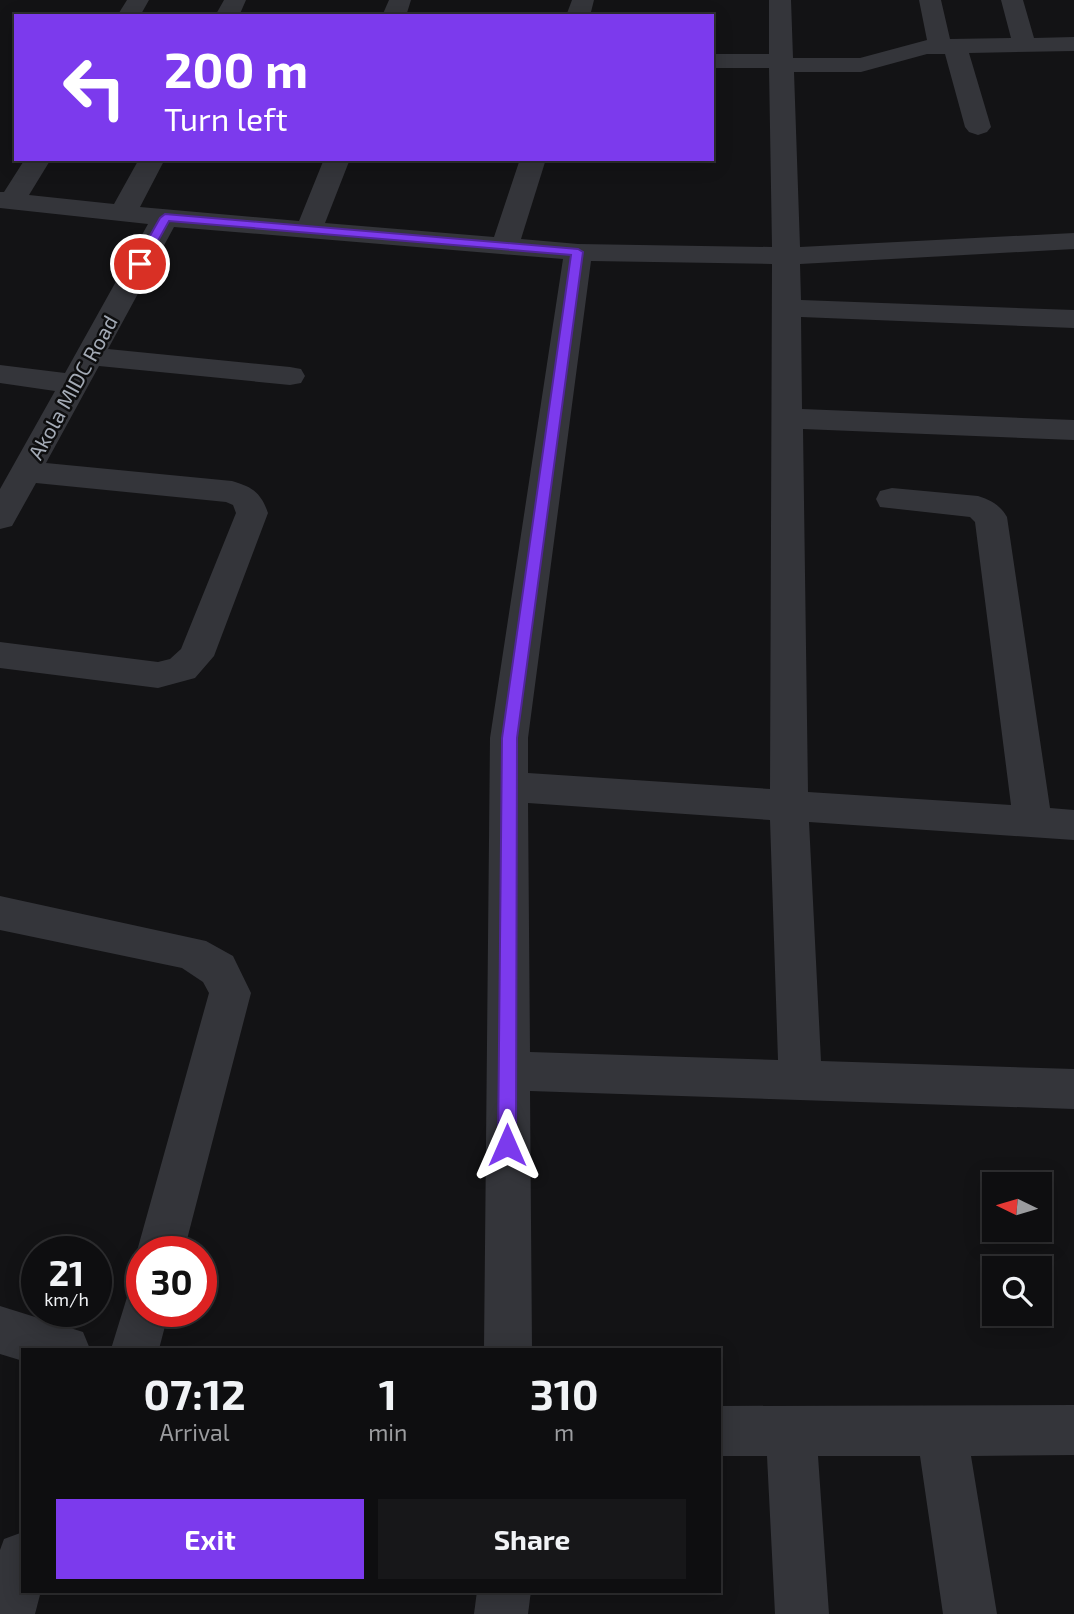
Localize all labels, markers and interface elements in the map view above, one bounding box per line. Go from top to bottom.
text: 200 m [164,39,308,98]
icon: left [49,42,140,133]
text: Turn left [164,99,288,137]
pin [110,234,170,294]
icon: arrive [121,245,159,283]
street label: Akola MIDC Road [22,311,122,463]
position arrow [470,1108,544,1182]
north arrow [982,1172,1052,1242]
map controls [982,1172,1052,1326]
speed limit sign: 30 [126,1236,217,1327]
text: 21 [49,1251,84,1293]
button: search [982,1256,1052,1326]
text: km/h [44,1288,89,1310]
text: 07:12 [144,1368,246,1418]
text: 1 [379,1368,397,1418]
text: 310 [530,1368,598,1418]
text: Arrival [160,1418,230,1446]
text: min [368,1418,407,1446]
text: m [554,1418,574,1446]
button: Exit [56,1499,364,1579]
button: Share [378,1499,686,1579]

